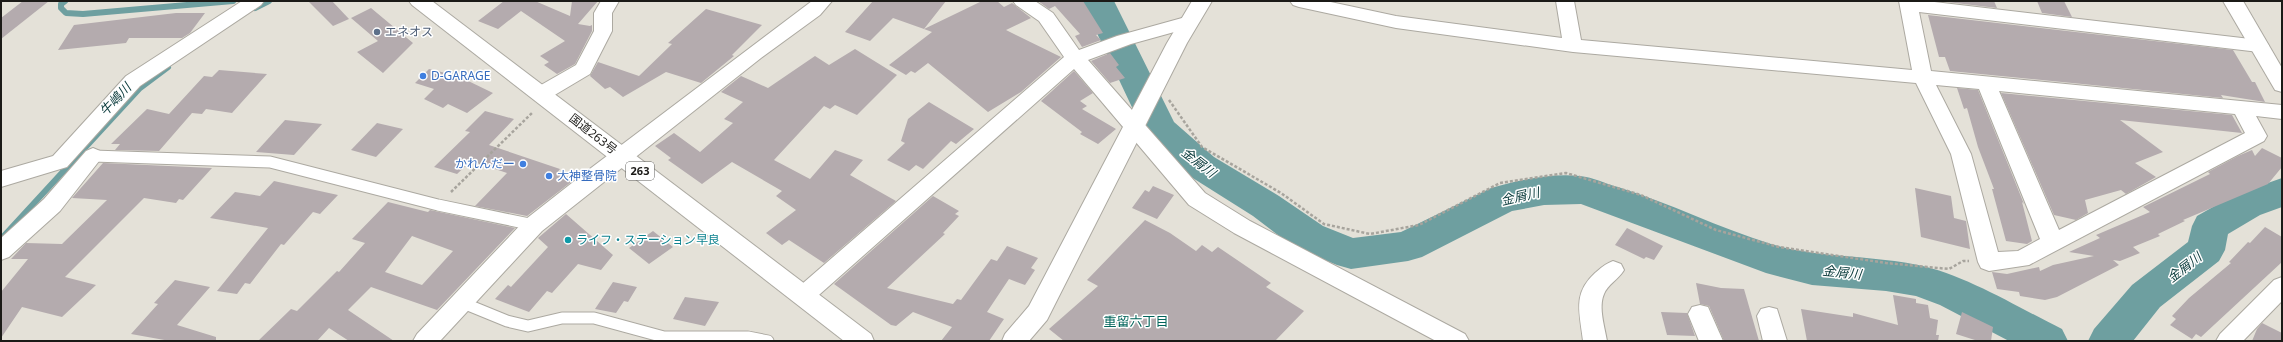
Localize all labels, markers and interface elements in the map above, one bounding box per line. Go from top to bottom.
place label: エネオス [385,23,433,40]
marker: エネオス [372,27,382,37]
place label: D-GARAGE [431,67,490,84]
marker: D-GARAGE [418,71,428,81]
water label: 牛嶋川 [95,77,136,119]
street label: 国道263号 [566,109,621,158]
water label: 金屑川 [1178,143,1221,182]
place label: かれんだー [455,155,515,172]
marker: かれんだー [518,159,528,169]
road number: 263 [626,162,654,180]
place label: 大神整骨院 [557,167,617,184]
marker: 大神整骨院 [544,171,554,181]
water label: 金屑川 [1499,182,1543,209]
place label: ライフ・ステーション早良 [576,231,720,248]
marker: ライフ・ステーション早良 [563,235,573,245]
water label: 金屑川 [2163,247,2206,286]
water label: 金屑川 [1822,261,1864,283]
district label: 重留六丁目 [1103,312,1169,330]

